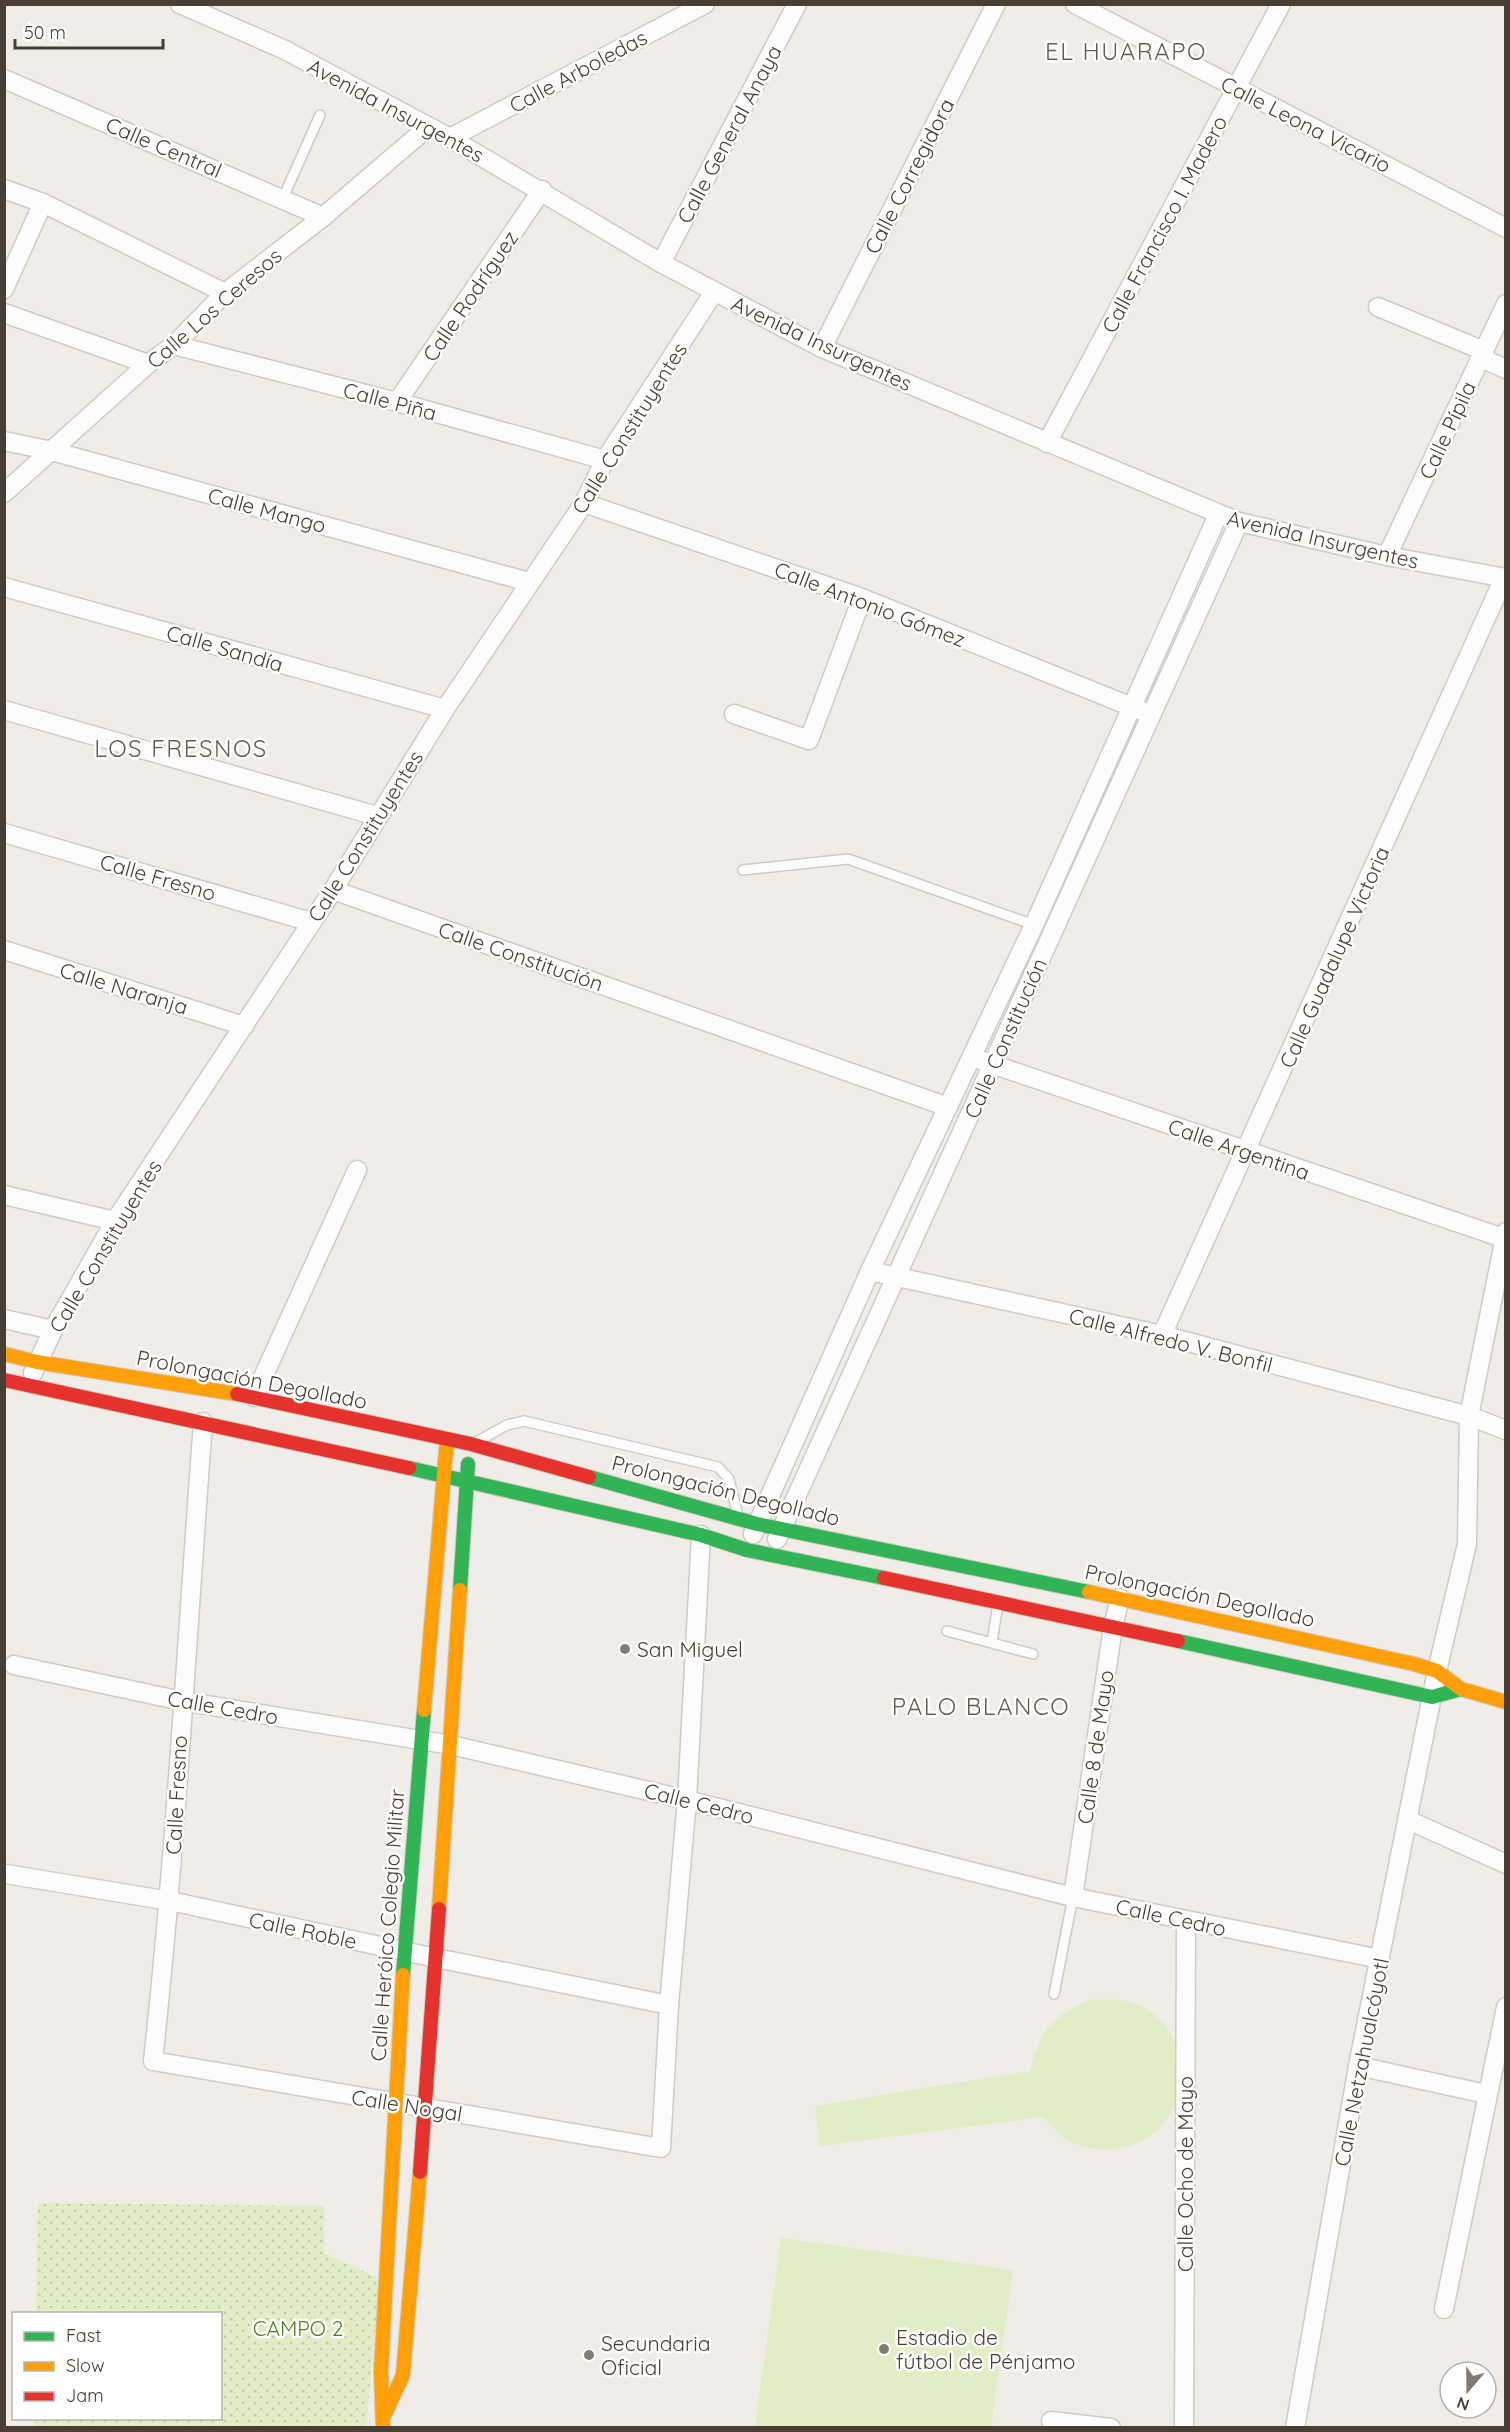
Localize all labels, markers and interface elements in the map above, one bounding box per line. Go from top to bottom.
scale bar [15,12,164,50]
text: 50 m [24,21,66,44]
street label: Calle Arboledas [505,24,651,118]
district label: EL HUARAPO [1045,36,1207,66]
street label: Calle General Anaya [671,40,787,228]
street label: Avenida Insurgentes [303,52,489,168]
street label: Calle Leona Vicario [1217,70,1395,178]
street label: Calle Corregidora [859,94,959,258]
street label: Calle Central [102,111,226,183]
street label: Calle Francisco I. Madero [1096,111,1232,337]
street label: Calle Rodríguez [417,226,523,366]
street label: Calle Los Ceresos [141,242,287,374]
street label: Avenida Insurgentes [728,290,916,396]
street label: Calle Constituyentes [566,338,692,518]
street label: Calle Piña [341,376,439,426]
street label: Calle Pípila [1413,377,1481,483]
street label: Calle Mango [205,482,329,538]
street label: Avenida Insurgentes [1225,504,1421,574]
street label: Calle Antonio Gómez [771,556,969,652]
street label: Calle Sandía [164,619,286,677]
district label: LOS FRESNOS [94,733,268,763]
street label: Calle Constituyentes [302,746,428,926]
street label: Calle Guadalupe Victoria [1273,842,1395,1072]
street label: Calle Fresno [97,848,219,906]
street label: Calle Constitución [435,916,607,996]
street label: Calle Constitución [958,954,1052,1122]
street label: Calle Naranja [57,956,191,1020]
street label: Calle Argentina [1165,1113,1313,1185]
street label: Calle Constituyentes [43,1155,167,1337]
street label: Calle Alfredo V. Bonfil [1066,1302,1276,1378]
street label: Prolongación Degollado [135,1344,369,1414]
street label: Prolongación Degollado [609,1449,843,1531]
street label: Prolongación Degollado [1083,1558,1317,1632]
place label: San Miguel [637,1636,743,1662]
marker: San Miguel [618,1642,632,1656]
street label: Calle 8 de Mayo [1071,1668,1119,1826]
street label: Calle Cedro [166,1684,280,1730]
district label: PALO BLANCO [892,1691,1070,1721]
street label: Calle Fresno [160,1735,192,1855]
street label: Calle Cedro [641,1777,757,1829]
street label: Calle Heróico Colegio Militar [365,1788,409,2062]
street label: Calle Cedro [1113,1893,1229,1941]
street label: Calle Roble [247,1906,359,1954]
street label: Calle Netzahualcóyotl [1328,1956,1394,2168]
street label: Calle Ocho de Mayo [1172,2076,1198,2272]
street label: Calle Nogal [350,2083,464,2127]
legend [12,2312,222,2420]
park label: CAMPO 2 [253,2315,343,2341]
text: Fast [66,2324,101,2347]
place label: Estadio de fútbol de Pénjamo [896,2324,1075,2374]
place label: Secundaria Oficial [601,2330,710,2380]
marker: Estadio de fútbol de Pénjamo [877,2342,891,2356]
marker: Secundaria Oficial [582,2348,596,2362]
text: Slow [66,2354,104,2377]
north arrow [1438,2360,1498,2420]
text: Jam [66,2384,104,2407]
text: N [1454,2393,1472,2416]

